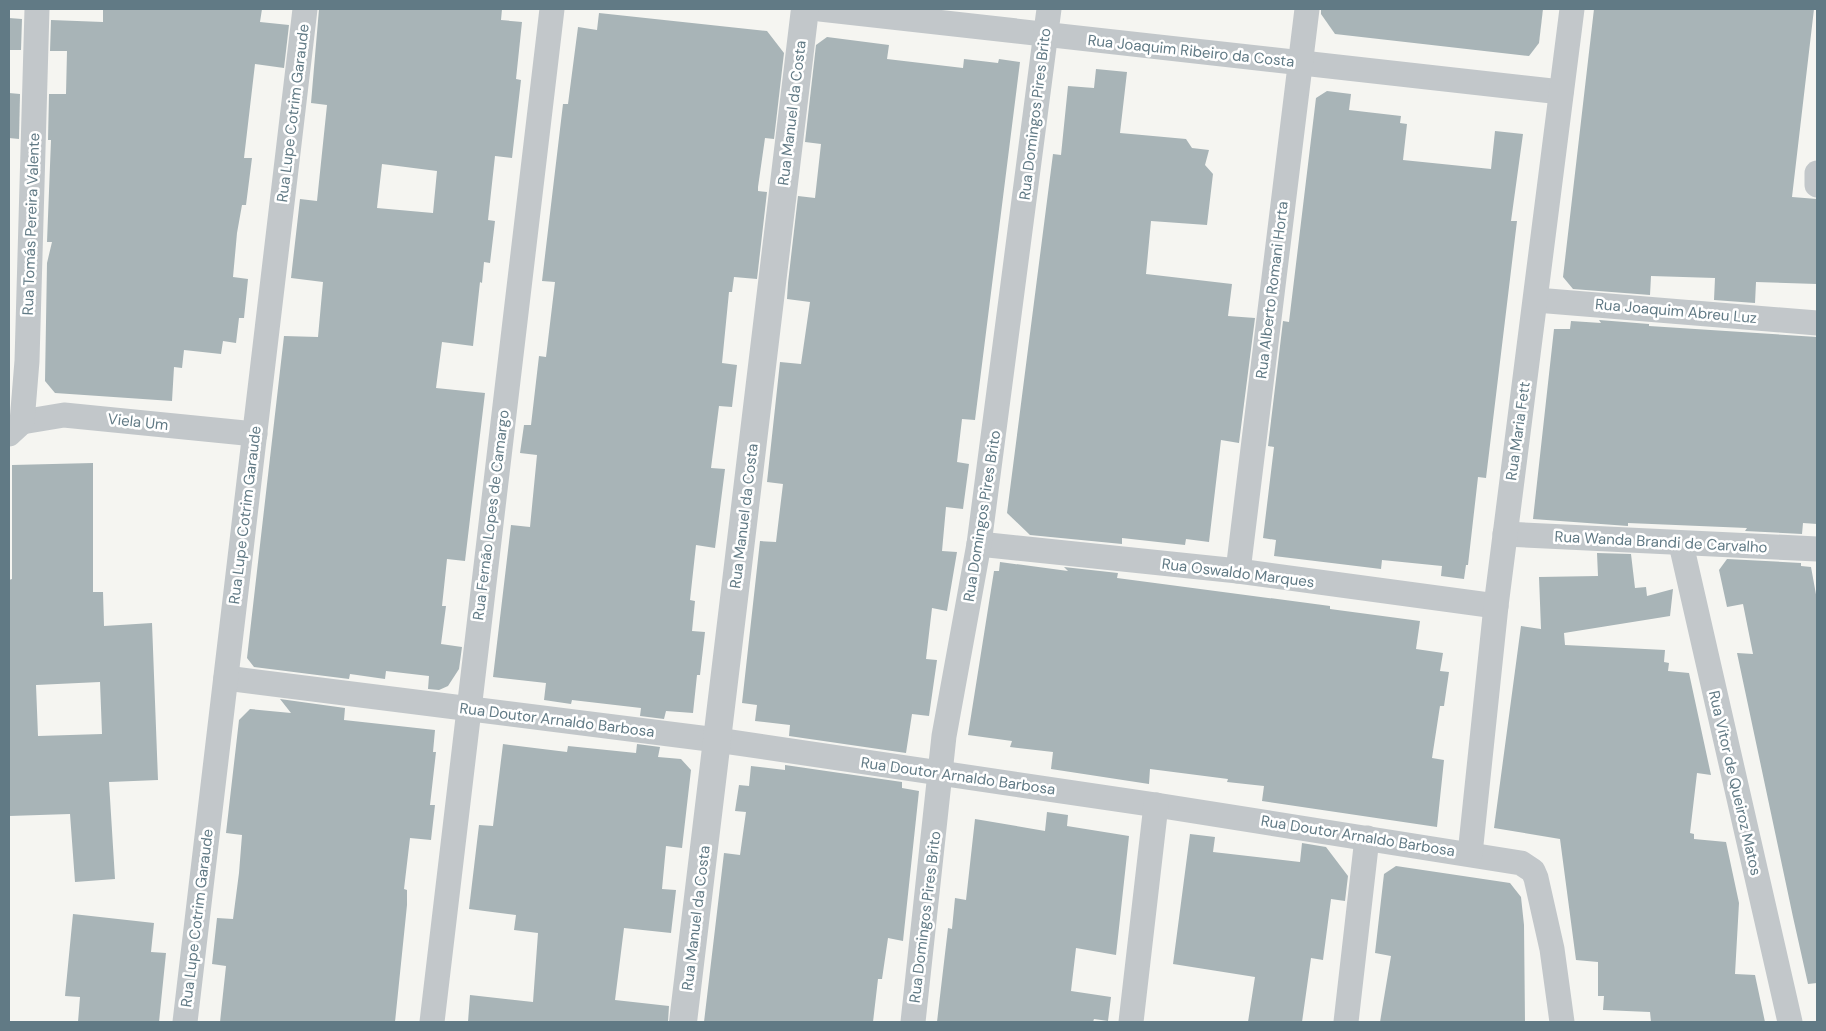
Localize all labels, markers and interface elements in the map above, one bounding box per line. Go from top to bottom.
street label: Rua Lupe Cotrim Garaude [272,23,314,203]
street label: Rua Domingos Pires Brito [1015,27,1055,201]
street label: Rua Joaquim Ribeiro da Costa [1087,30,1295,72]
street label: Rua Manuel da Costa [773,39,811,187]
street label: Rua Tomás Pereira Valente [18,132,44,316]
street label: Rua Alberto Romani Horta [1251,200,1293,380]
street label: Rua Joaquim Abreu Luz [1594,294,1758,328]
street label: Rua Maria Fett [1501,380,1535,482]
street label: Viela Um [107,409,169,435]
street label: Rua Fernão Lopes de Camargo [468,409,514,621]
street label: Rua Lupe Cotrim Garaude [224,425,266,605]
street label: Rua Domingos Pires Brito [959,429,1005,603]
street label: Rua Manuel da Costa [725,442,763,590]
street label: Rua Wanda Brandi de Carvalho [1554,526,1768,558]
street label: Rua Oswaldo Marques [1161,554,1315,592]
street label: Rua Vitor de Queiroz Matos [1704,689,1766,877]
street label: Rua Doutor Arnaldo Barbosa [458,698,656,742]
street label: Rua Doutor Arnaldo Barbosa [859,752,1057,800]
street label: Rua Doutor Arnaldo Barbosa [1260,811,1456,861]
street label: Rua Lupe Cotrim Garaude [176,828,218,1008]
street label: Rua Domingos Pires Brito [905,830,945,1004]
street label: Rua Manuel da Costa [677,844,715,992]

